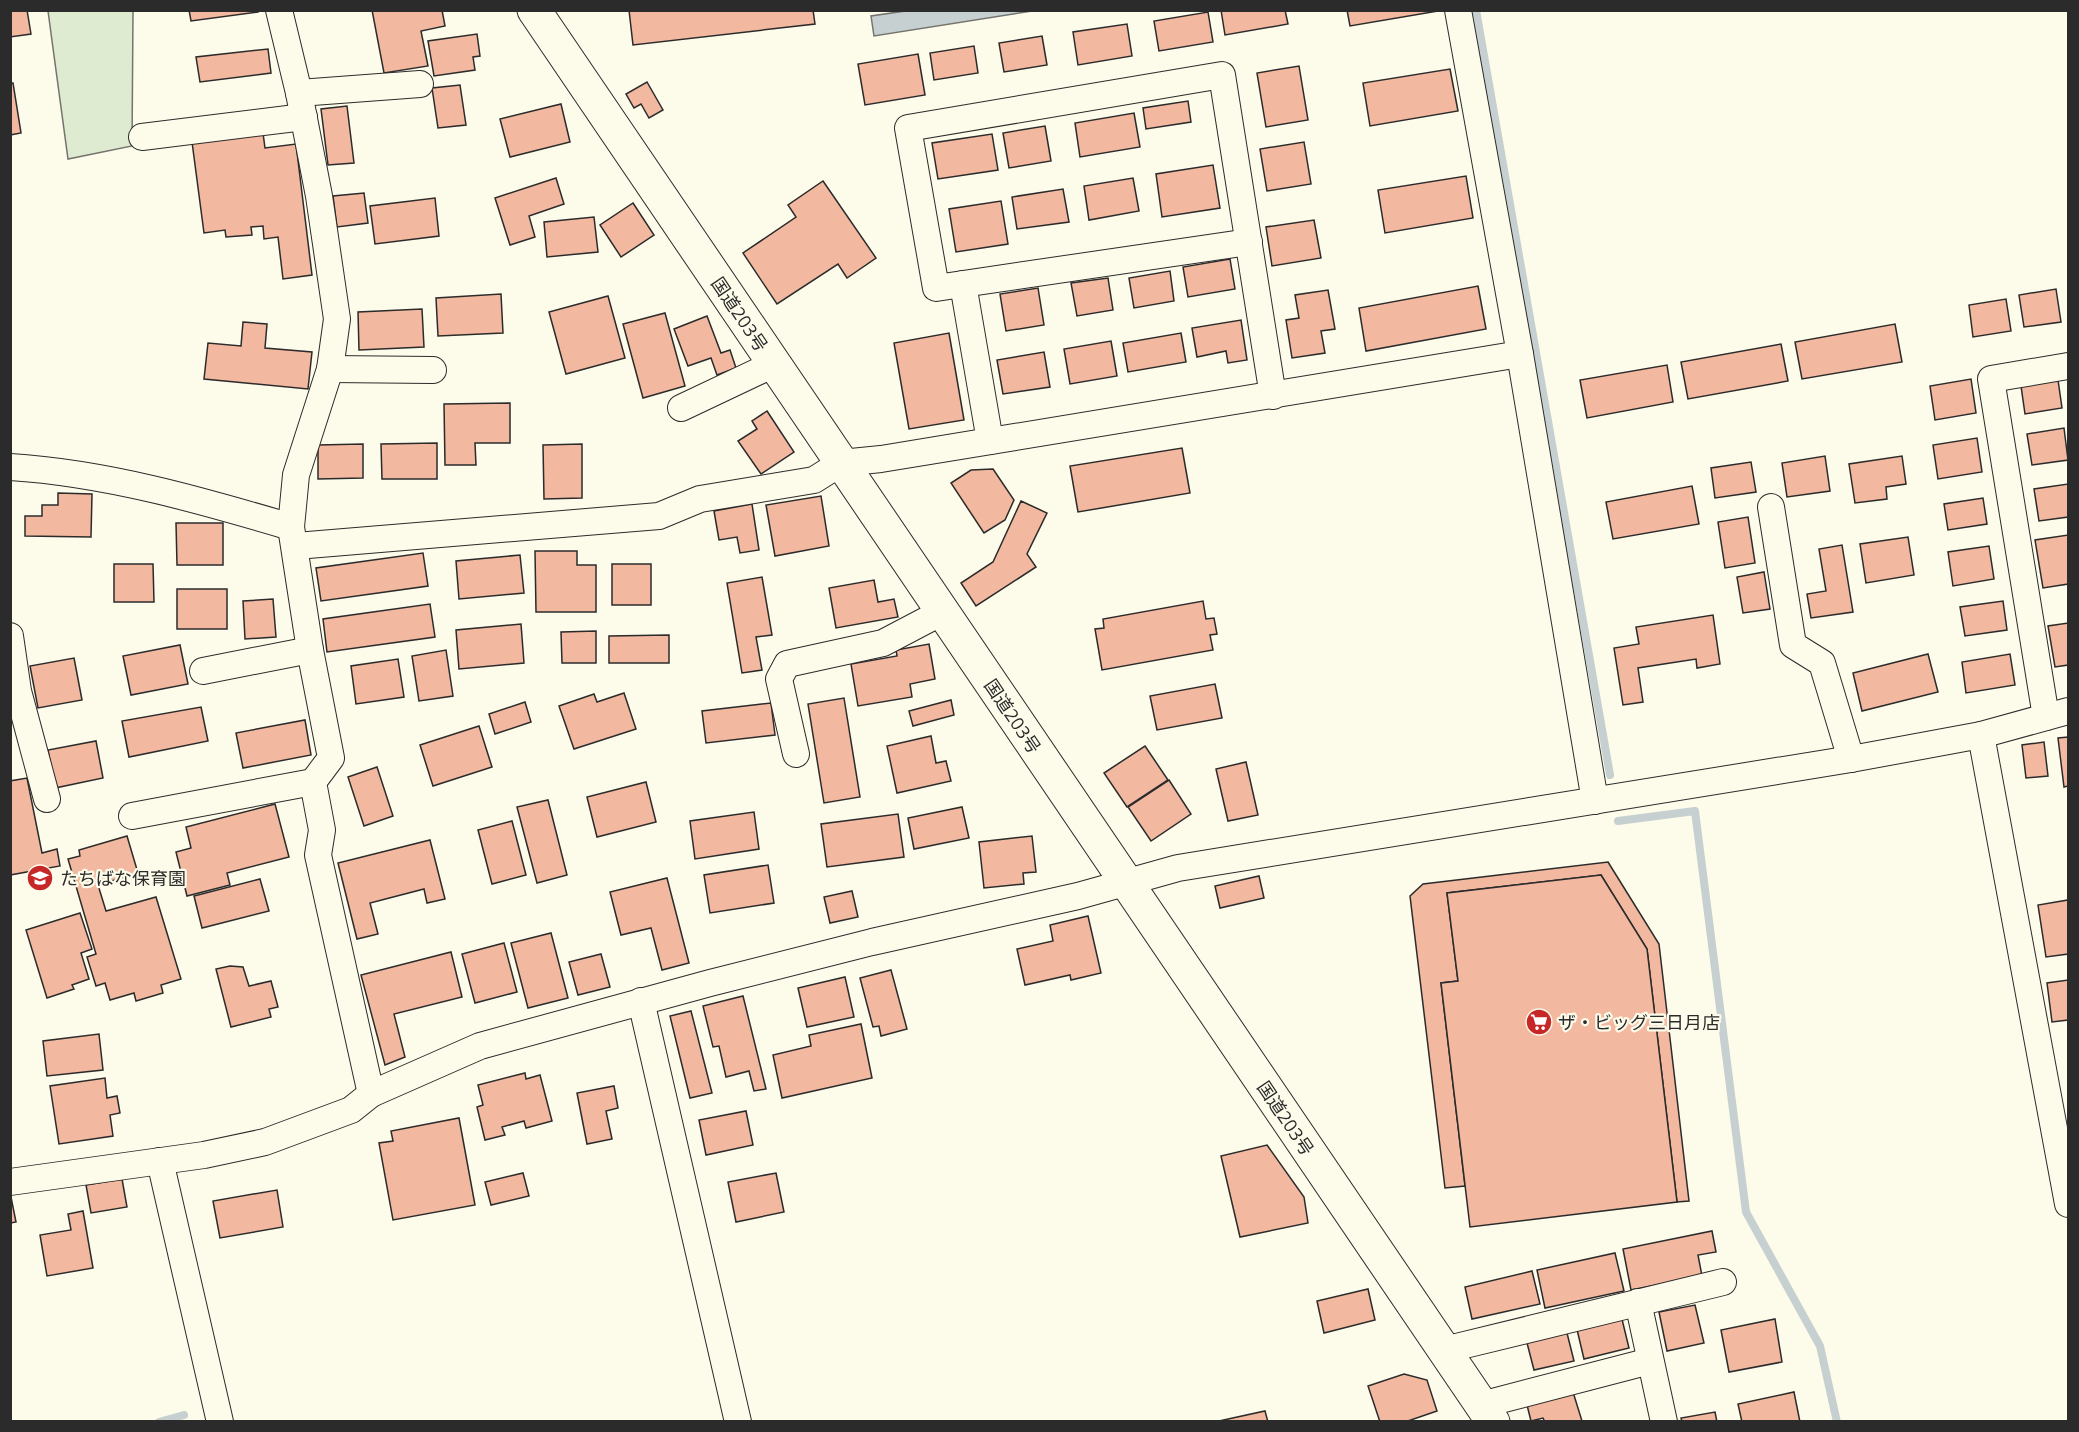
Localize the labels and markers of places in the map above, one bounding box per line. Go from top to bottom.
school or university icon: たちばな保育園 [25,863,55,893]
place label: たちばな保育園 [60,866,186,890]
supermarket icon: ザ・ビッグ三日月店 [1524,1007,1554,1037]
place label: ザ・ビッグ三日月店 [1558,1010,1720,1034]

